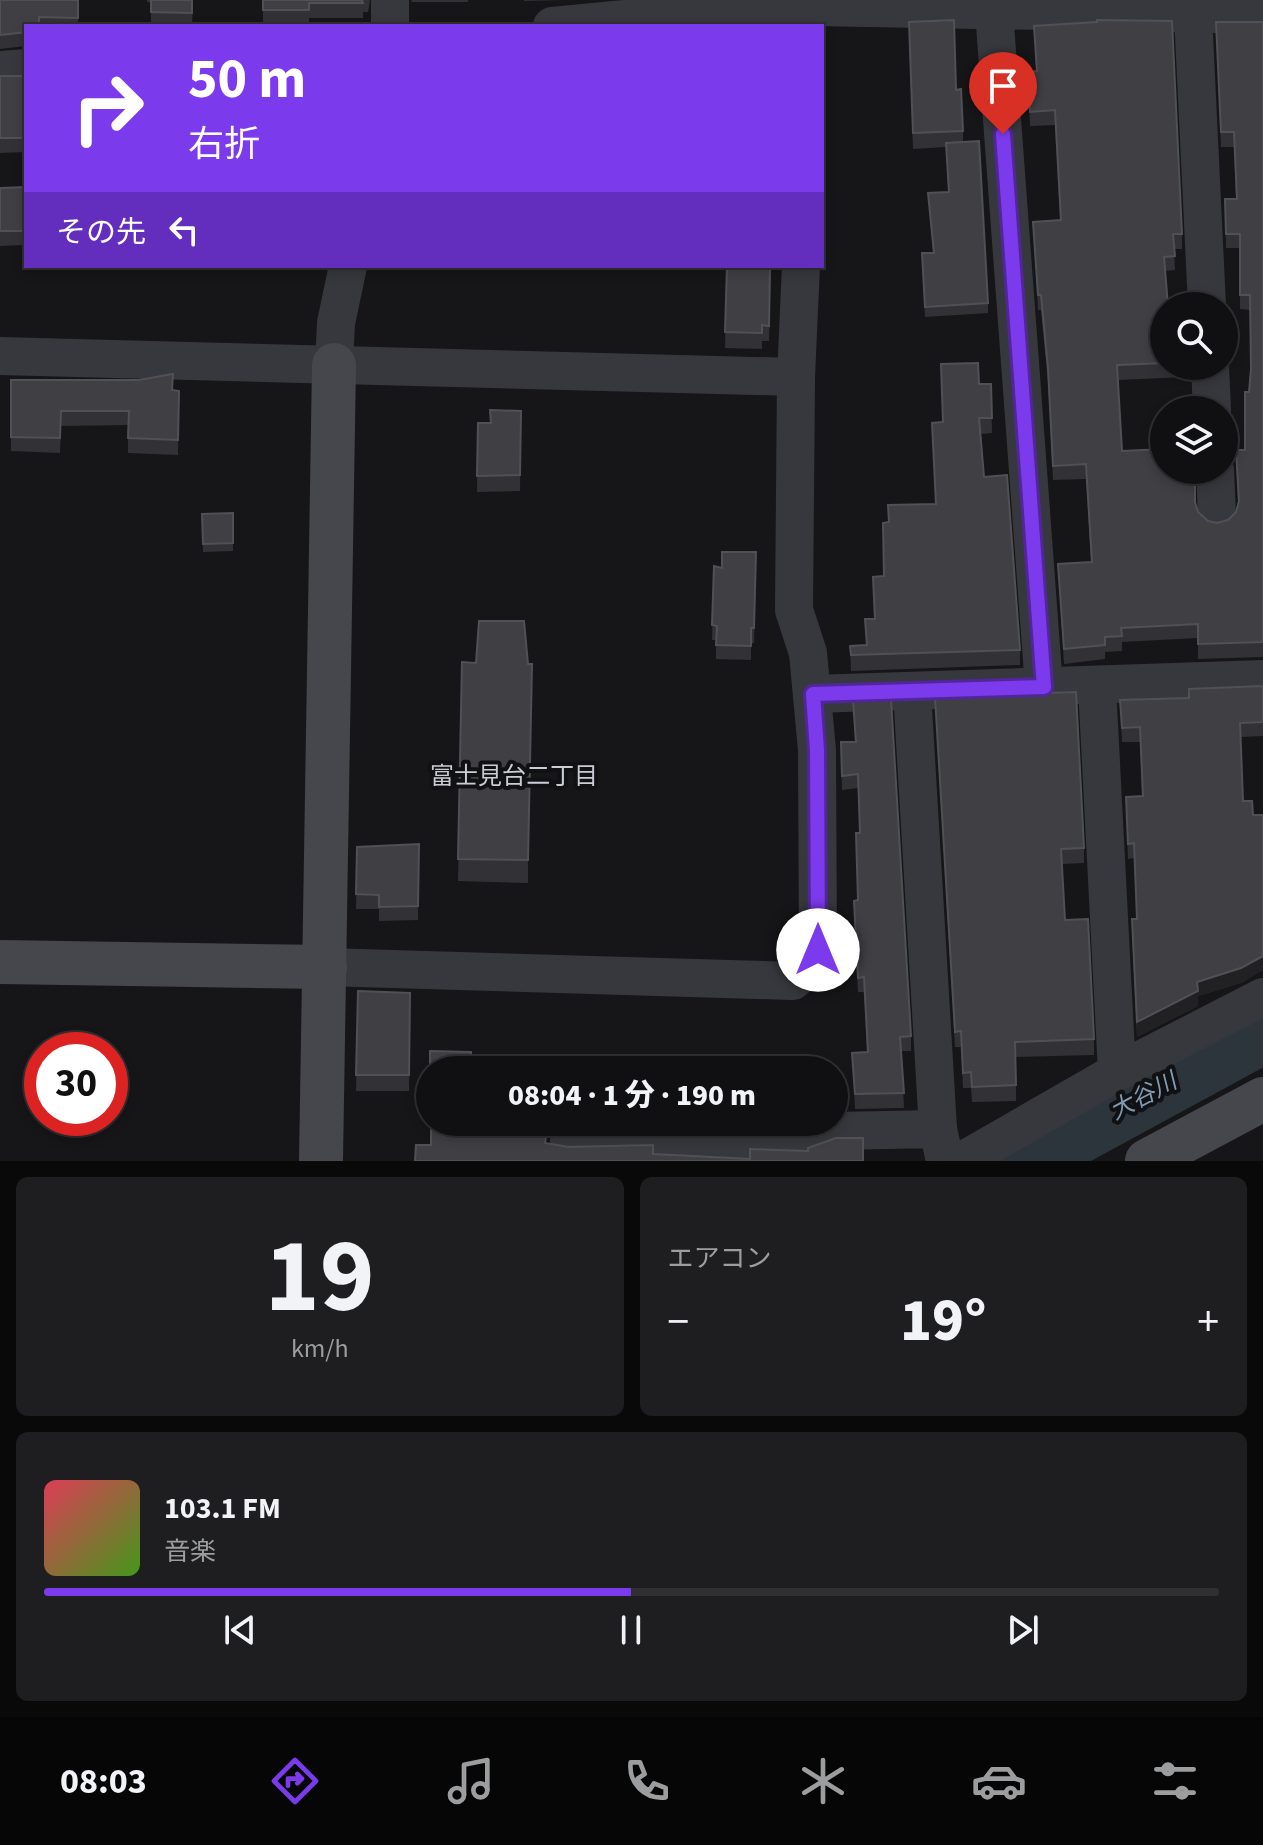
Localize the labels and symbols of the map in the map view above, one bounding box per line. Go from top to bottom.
pin [969,52,1037,134]
district label: 富士見台二丁目 [430,759,598,794]
position arrow [776,908,860,992]
speed limit sign: 30 [24,1032,128,1136]
water label: 大谷川 [1103,1063,1186,1129]

